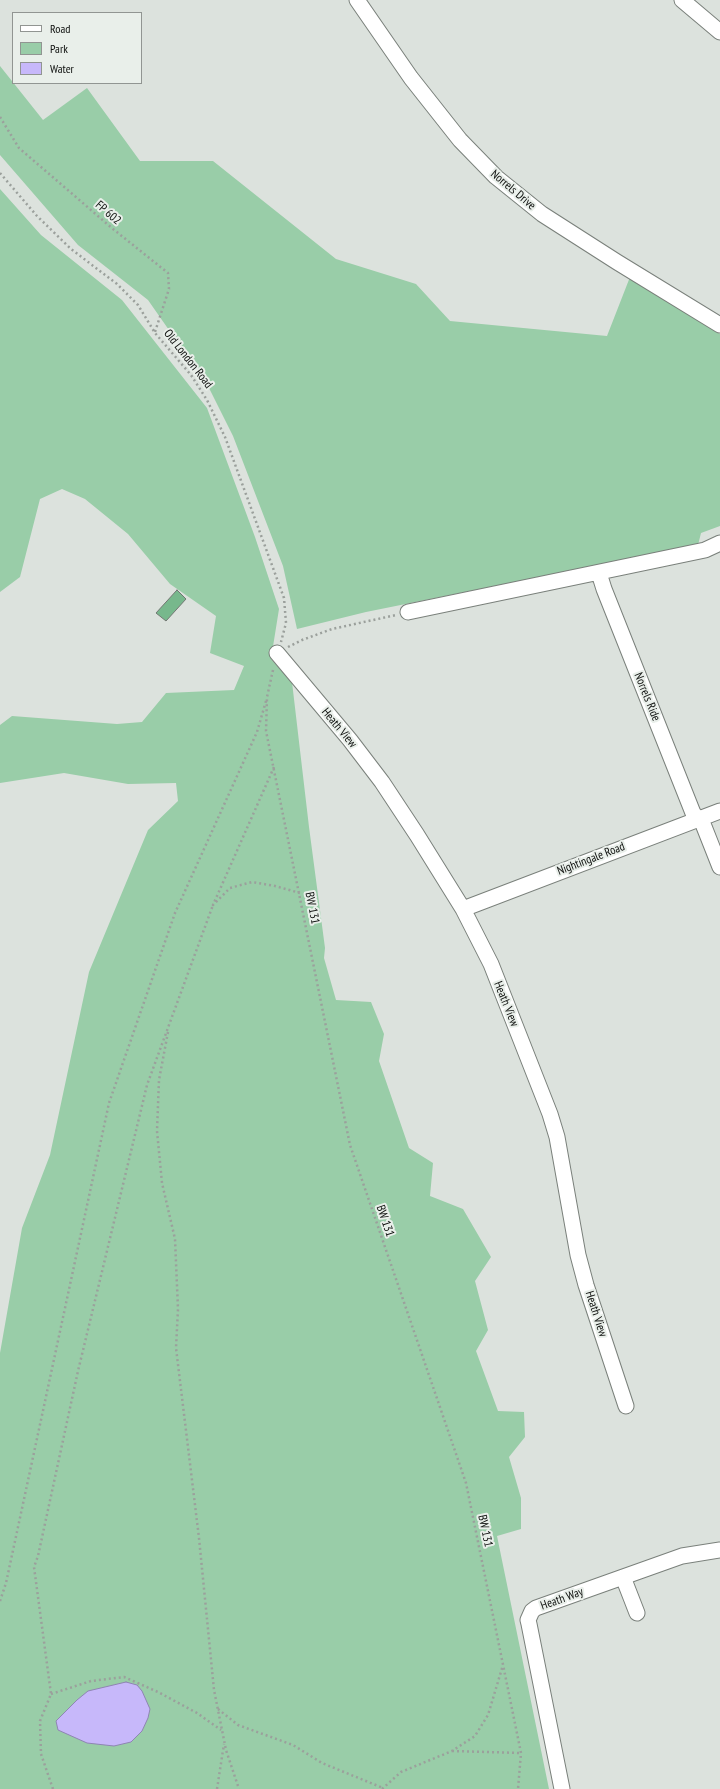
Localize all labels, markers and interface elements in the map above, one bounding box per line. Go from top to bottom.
legend [12,12,142,84]
text: Road [50,21,70,36]
text: Park [50,41,68,56]
text: Water [50,61,74,76]
street label: Norrels Drive [488,167,538,213]
street label: FP 602 [92,198,124,228]
street label: Old London Road [161,327,215,391]
street label: Norrels Ride [631,671,663,723]
street label: Heath View [318,705,360,751]
street label: Nightingale Road [555,839,627,879]
street label: BW 131 [302,891,322,925]
street label: Heath View [490,979,522,1029]
street label: BW 131 [373,1203,397,1239]
street label: Heath View [582,1289,610,1339]
street label: BW 131 [475,1514,495,1548]
street label: Heath Way [539,1585,585,1613]

